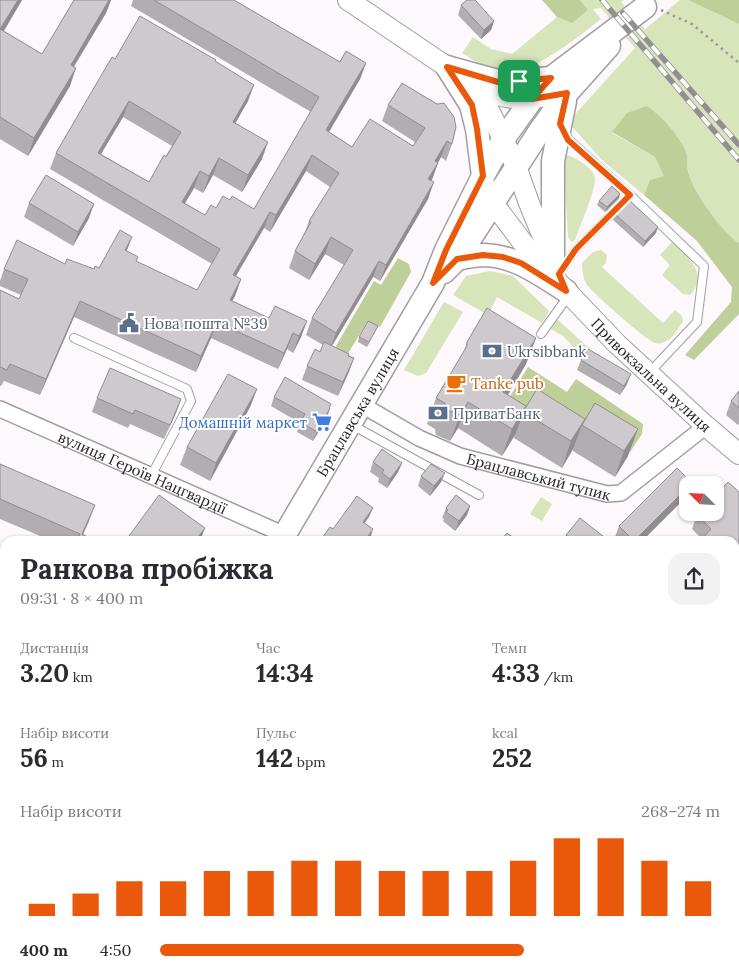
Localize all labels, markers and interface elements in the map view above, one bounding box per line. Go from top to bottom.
pin [498,60,540,102]
icon: arrive [505,67,533,95]
public building icon: Нова пошта №39 [118,312,140,334]
place label: Нова пошта №39 [144,314,268,333]
street label: Привокзальна вулиця [587,314,715,436]
bank icon: Ukrsibbank [481,340,503,362]
place label: Ukrsibbank [507,342,586,361]
street label: Брацлавська вулиця [312,344,403,480]
cafe icon: Tanke pub [445,372,467,394]
place label: Tanke pub [471,374,544,393]
bank icon: ПриватБанк [427,402,449,424]
place label: ПриватБанк [453,404,540,423]
supermarket icon: Домашній маркет [311,411,333,433]
place label: Домашній маркет [178,413,308,432]
street label: вулиця Героїв Нацгвардії [55,426,231,518]
street label: Брацлавський тупик [465,449,613,504]
north arrow [679,476,724,521]
map controls [679,476,724,521]
text: Ранкова пробіжка [20,551,274,587]
button: share [668,553,720,605]
text: 09:31 · 8 × 400 m [20,588,143,608]
text: Дистанція [20,639,89,657]
text: Час [256,639,280,657]
text: Темп [492,639,527,657]
text: 3.20 [20,657,69,689]
text: 14:34 [256,657,314,689]
text: 4:33 [492,657,540,689]
text: km [69,668,93,686]
text: /km [540,668,573,686]
text: Набір висоти [20,724,109,742]
text: Пульс [256,724,297,742]
text: kcal [492,724,518,742]
text: 56 [20,742,48,774]
text: 142 [256,742,293,774]
text: 252 [492,742,532,774]
text: m [48,753,64,771]
text: bpm [293,753,326,771]
text: Набір висоти [20,801,122,821]
text: 268–274 m [641,801,720,821]
text: 400 m [20,940,68,960]
text: 4:50 [100,940,131,960]

